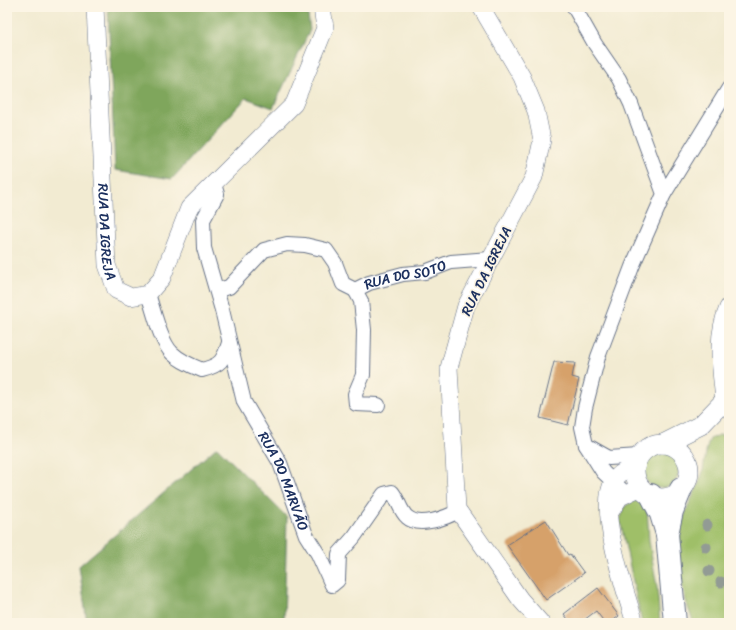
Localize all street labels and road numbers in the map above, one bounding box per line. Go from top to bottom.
street label: RUA DA IGREJA [90,183,123,284]
street label: RUA DA IGREJA [454,222,519,320]
street label: RUA DO SOTO [359,253,450,297]
street label: RUA DO MARVÃO [251,427,315,534]

